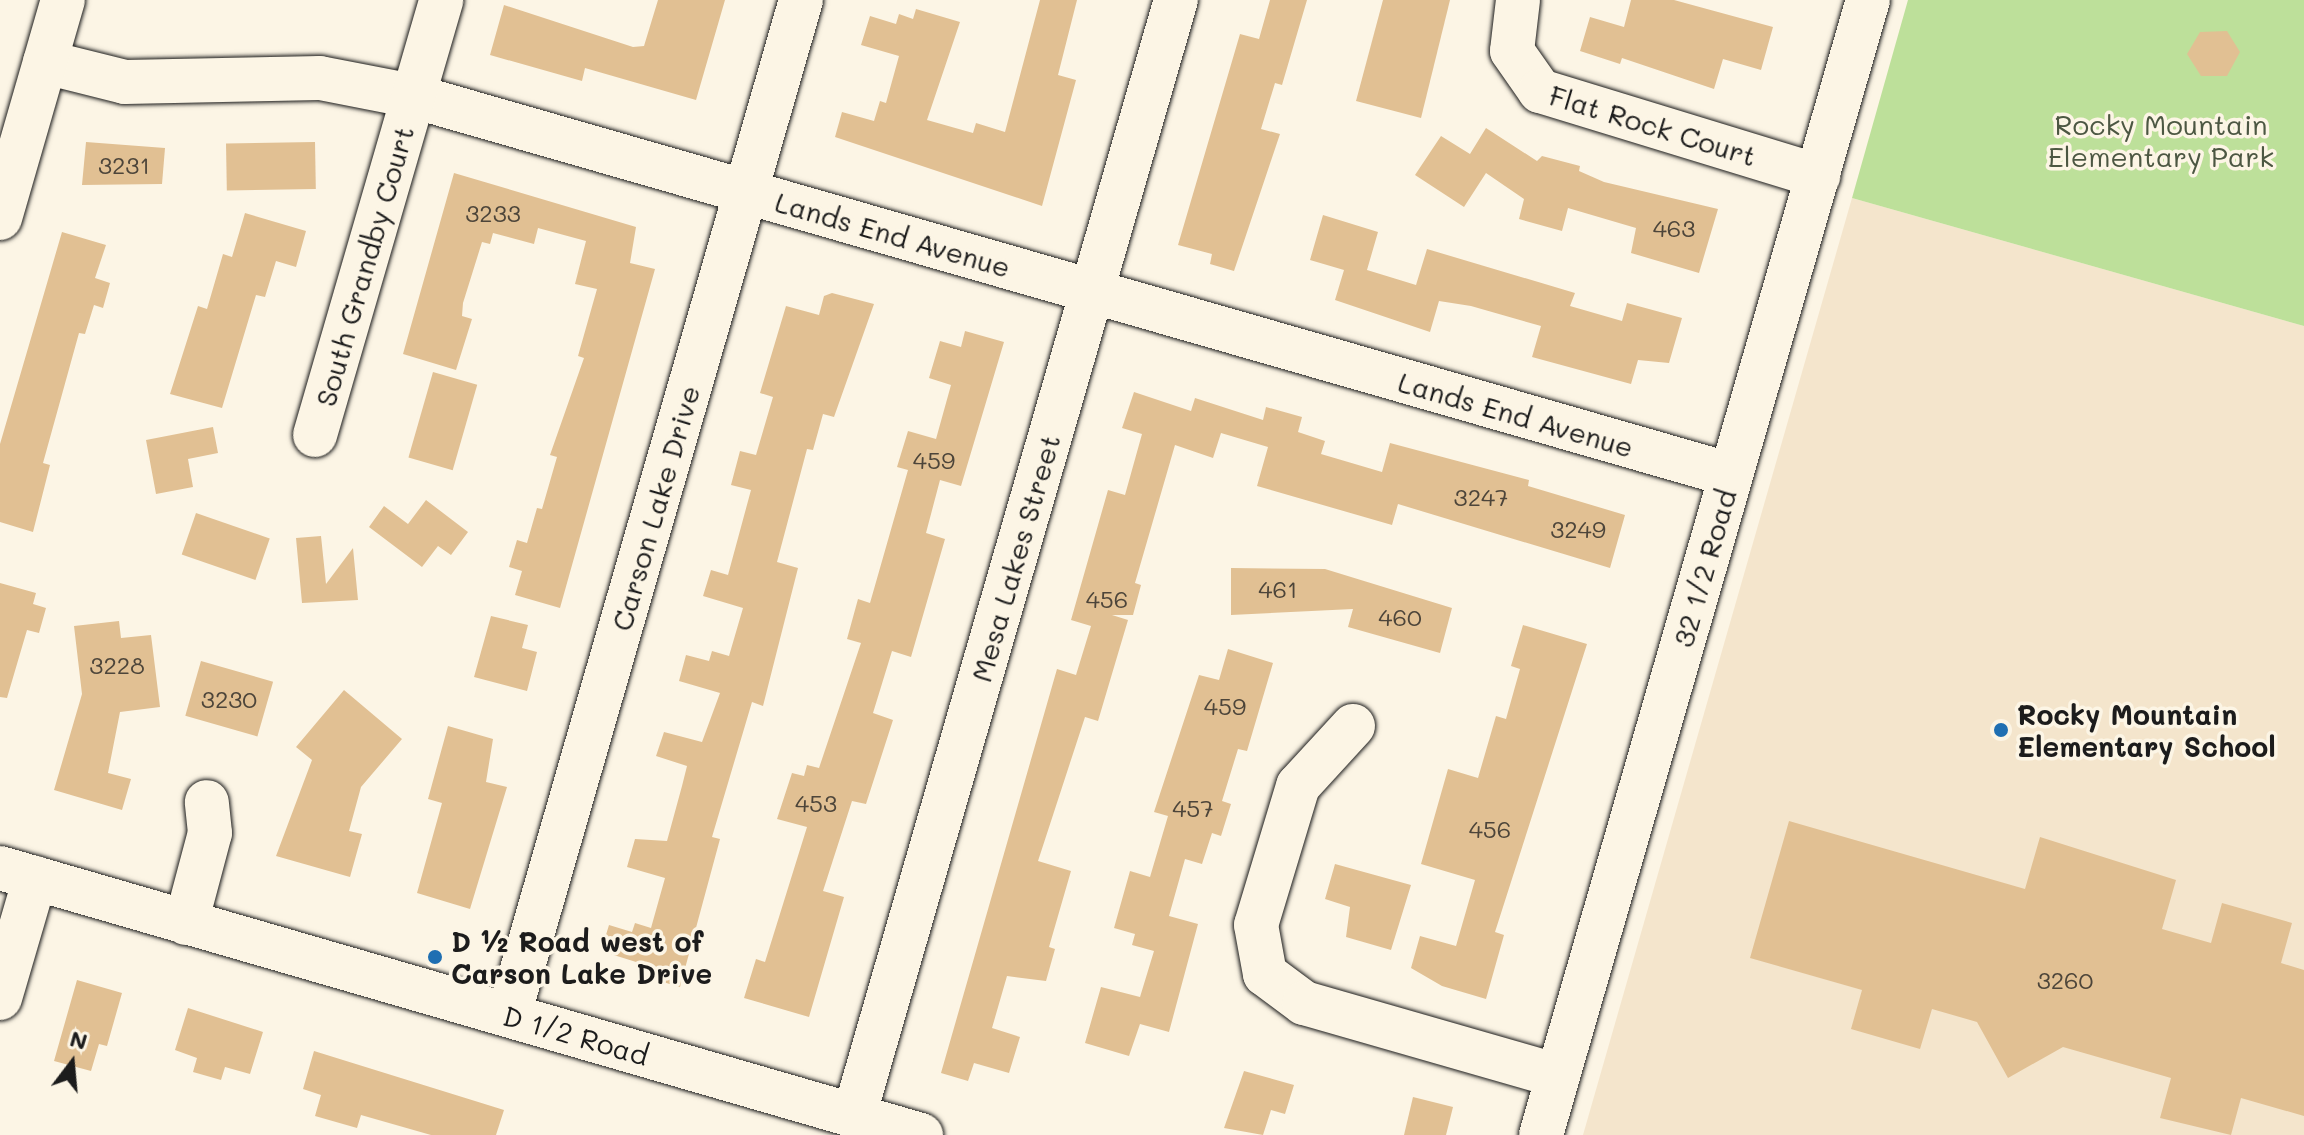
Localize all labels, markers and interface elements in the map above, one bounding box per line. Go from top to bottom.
street label: Flat Rock Court [1546,78,1760,172]
park label: Rocky Mountain Elementary Park [2048,107,2274,173]
street label: South Grandby Court [308,122,420,410]
house number: 3231 [98,151,150,179]
street label: Lands End Avenue [772,184,1014,284]
house number: 3233 [465,199,521,227]
house number: 463 [1653,214,1695,242]
street label: Lands End Avenue [1395,364,1637,464]
street label: Carson Lake Drive [604,382,706,634]
street label: Mesa Lakes Street [964,430,1066,686]
house number: 459 [913,446,955,474]
house number: 3247 [1454,483,1508,511]
street label: 32 1/2 Road [1665,485,1743,651]
house number: 3249 [1550,515,1606,543]
house number: 461 [1258,575,1298,603]
house number: 456 [1086,585,1128,613]
house number: 460 [1378,603,1422,631]
house number: 3228 [89,651,145,679]
house number: 3230 [201,685,257,713]
house number: 459 [1204,692,1246,720]
place label: Rocky Mountain Elementary School [2017,697,2276,763]
marker: Rocky Mountain Elementary School [1992,721,2010,739]
house number: 453 [795,789,837,817]
house number: 457 [1172,794,1214,822]
house number: 456 [1469,815,1511,843]
place label: D ½ Road west of Carson Lake Drive [451,924,712,990]
marker: D ½ Road west of Carson Lake Drive [426,948,444,966]
house number: 3260 [2037,966,2093,994]
street label: D 1/2 Road [499,998,653,1072]
north arrow [32,1023,112,1103]
text: N [67,1023,91,1056]

